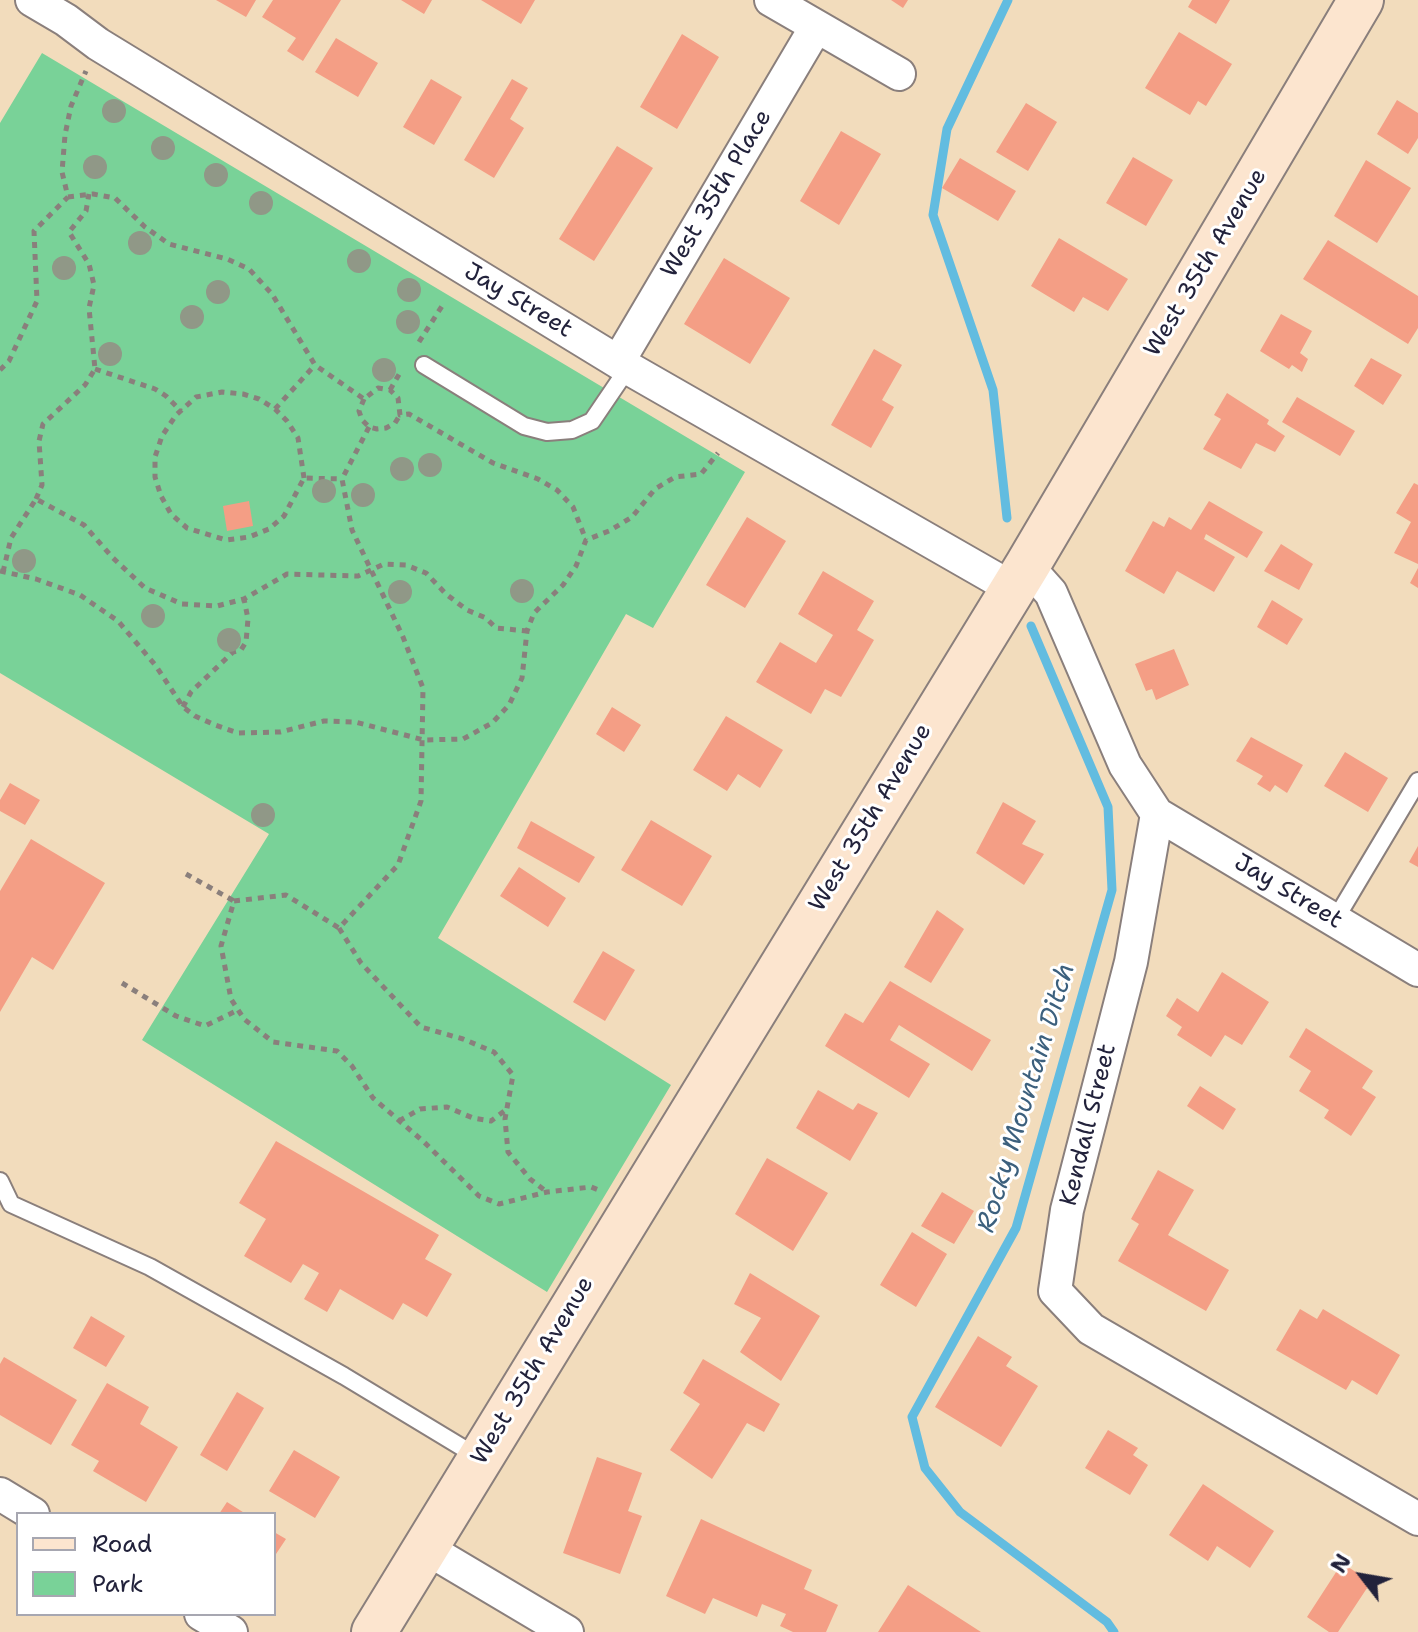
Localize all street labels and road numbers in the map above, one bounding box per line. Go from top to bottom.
street label: West 35th Place [656,105,778,283]
street label: West 35th Avenue [1138,164,1274,362]
street label: Jay Street [459,257,577,345]
street label: West 35th Avenue [803,719,939,917]
street label: Jay Street [1229,848,1347,936]
street label: Kendall Street [1055,1041,1123,1209]
street label: West 35th Avenue [465,1272,601,1470]

